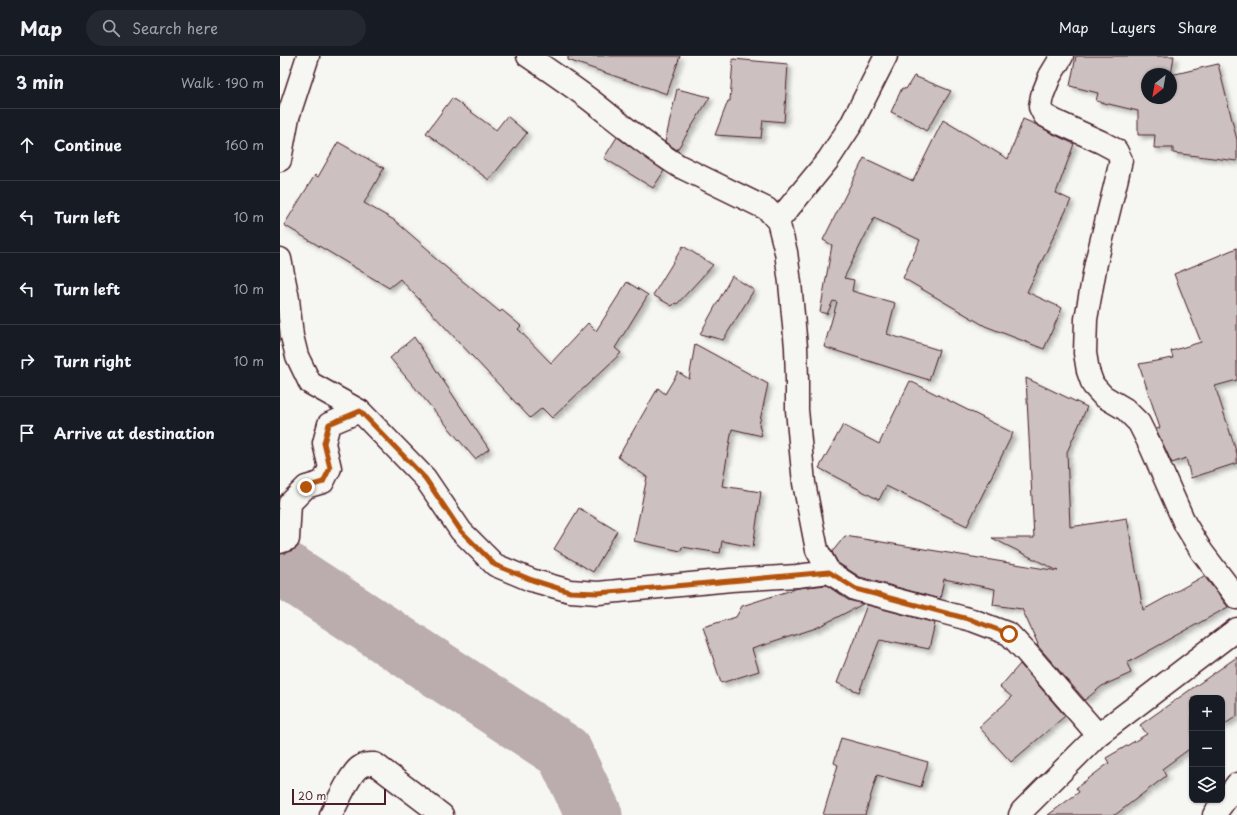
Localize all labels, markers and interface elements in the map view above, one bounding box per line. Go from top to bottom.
search box [86,10,366,46]
text: Map [20,14,62,42]
text: Search here [132,16,218,39]
icon: search [100,17,122,39]
text: Map [1059,17,1089,38]
text: Layers [1111,17,1156,38]
text: Share [1178,17,1217,38]
north arrow [1141,68,1177,104]
text: 3 min [16,69,64,95]
text: Walk · 190 m [181,73,264,92]
text: Continue [54,133,122,156]
icon: ahead [16,134,38,156]
text: 160 m [225,135,264,154]
text: Turn left [54,205,120,228]
icon: left [16,206,38,228]
text: 10 m [234,207,264,226]
text: Turn left [54,277,120,300]
icon: left [16,278,38,300]
text: 10 m [234,279,264,298]
text: Turn right [54,349,131,372]
icon: right [16,350,38,372]
text: 10 m [234,351,264,370]
text: Arrive at destination [54,421,215,444]
icon: arrive [16,422,38,444]
route end [297,478,315,496]
route start [1000,625,1018,643]
map controls [1189,695,1225,803]
button: + [1189,695,1225,731]
button: − [1189,731,1225,767]
button: layers [1189,767,1225,803]
scale bar [292,787,386,806]
text: 20 m [298,787,326,804]

